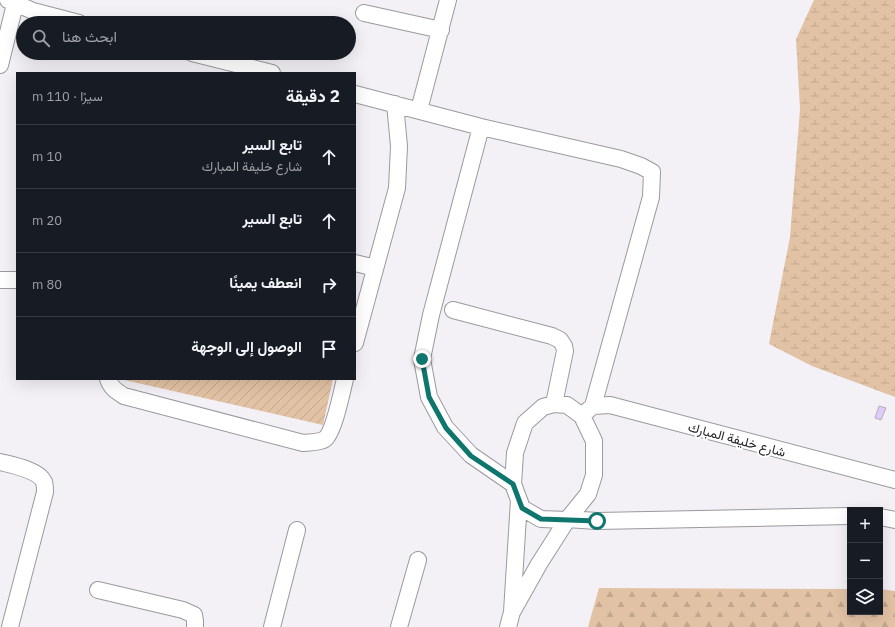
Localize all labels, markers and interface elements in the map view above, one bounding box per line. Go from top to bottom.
search box [16,16,356,60]
icon: search [30,27,52,49]
text: ابحث هنا [62,27,117,46]
text: 2 دقيقة [286,85,340,107]
text: سيرًا · 110 m [32,88,103,105]
text: تابع السير [243,135,302,154]
icon: ahead [318,146,340,168]
text: 10 m [32,148,62,165]
text: شارع خليفة المبارك [202,158,302,175]
text: تابع السير [243,209,302,228]
icon: ahead [318,210,340,232]
text: 20 m [32,212,62,229]
text: انعطف يمينًا [229,273,302,292]
icon: right [318,274,340,296]
text: 80 m [32,276,62,293]
text: الوصول إلى الوجهة [191,337,302,356]
icon: arrive [318,338,340,360]
route end [413,350,431,368]
street label: شارع خليفة المبارك [686,418,787,462]
map controls [847,507,883,615]
button: + [847,507,883,543]
route start [588,512,606,530]
button: − [847,543,883,579]
button: layers [847,579,883,615]

